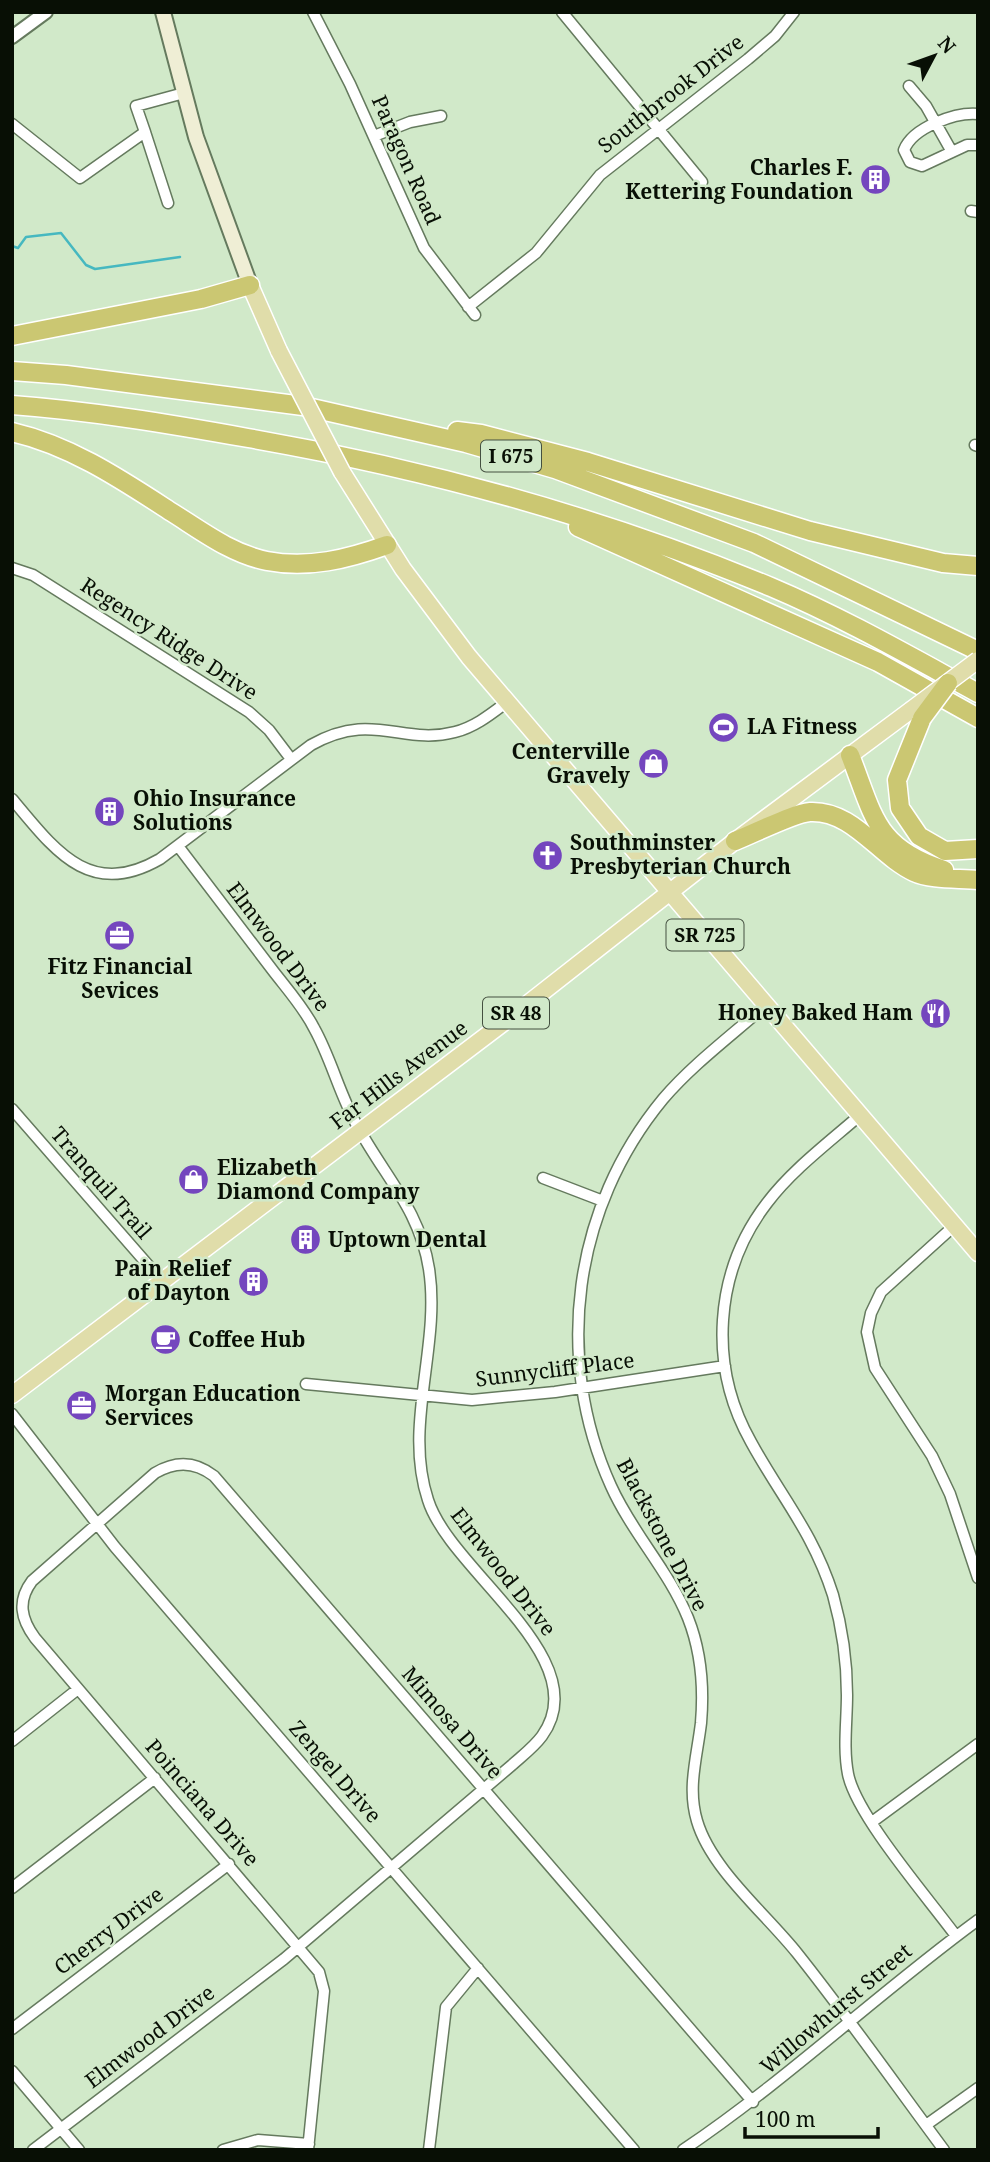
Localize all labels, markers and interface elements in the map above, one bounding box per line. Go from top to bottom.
north arrow [899,21,969,91]
street label: Southbrook Drive [592,27,749,159]
text: N [932,31,962,59]
street label: Paragon Road [366,90,448,229]
place label: Charles F. Kettering Foundation [625,153,853,205]
building icon: Charles F. Kettering Foundation [859,163,893,197]
road number: I 675 [481,440,541,471]
street label: Regency Ridge Drive [76,570,263,706]
sports icon: LA Fitness [707,710,741,744]
place label: LA Fitness [747,712,857,740]
place label: Centerville Gravely [512,737,631,789]
shop icon: Centerville Gravely [636,747,670,781]
place label: Ohio Insurance Solutions [133,784,296,836]
building icon: Ohio Insurance Solutions [93,794,127,828]
place label: Southminster Presbyterian Church [570,828,791,880]
church icon: Southminster Presbyterian Church [530,838,564,872]
street label: Elmwood Drive [221,876,337,1017]
office icon: Fitz Financial Sevices [103,918,137,952]
road number: SR 725 [666,920,744,951]
place label: Fitz Financial Sevices [47,952,193,1004]
restaurant icon: Honey Baked Ham [919,996,953,1030]
road number: SR 48 [483,998,549,1028]
place label: Honey Baked Ham [718,998,913,1026]
street label: Far Hills Avenue [324,1013,473,1135]
street label: Tranquil Trail [45,1120,159,1245]
place label: Elizabeth Diamond Company [217,1153,420,1205]
shop icon: Elizabeth Diamond Company [177,1163,211,1197]
building icon: Uptown Dental [288,1223,322,1257]
place label: Uptown Dental [328,1225,487,1253]
place label: Pain Relief of Dayton [115,1254,232,1306]
building icon: Pain Relief of Dayton [236,1264,270,1298]
cafe icon: Coffee Hub [148,1323,182,1357]
place label: Coffee Hub [188,1325,305,1353]
street label: Sunnycliff Place [474,1345,636,1393]
place label: Morgan Education Services [105,1379,301,1431]
office icon: Morgan Education Services [65,1389,99,1423]
street label: Blackstone Drive [611,1453,715,1616]
street label: Elmwood Drive [445,1502,563,1641]
street label: Mimosa Drive [396,1660,509,1785]
street label: Zengel Drive [284,1714,388,1828]
street label: Poinciana Drive [140,1733,266,1872]
street label: Cherry Drive [48,1880,169,1980]
street label: Willowhurst Street [754,1937,917,2080]
street label: Elmwood Drive [79,1978,220,2094]
scale bar [745,2096,878,2140]
text: 100 m [755,2105,816,2133]

